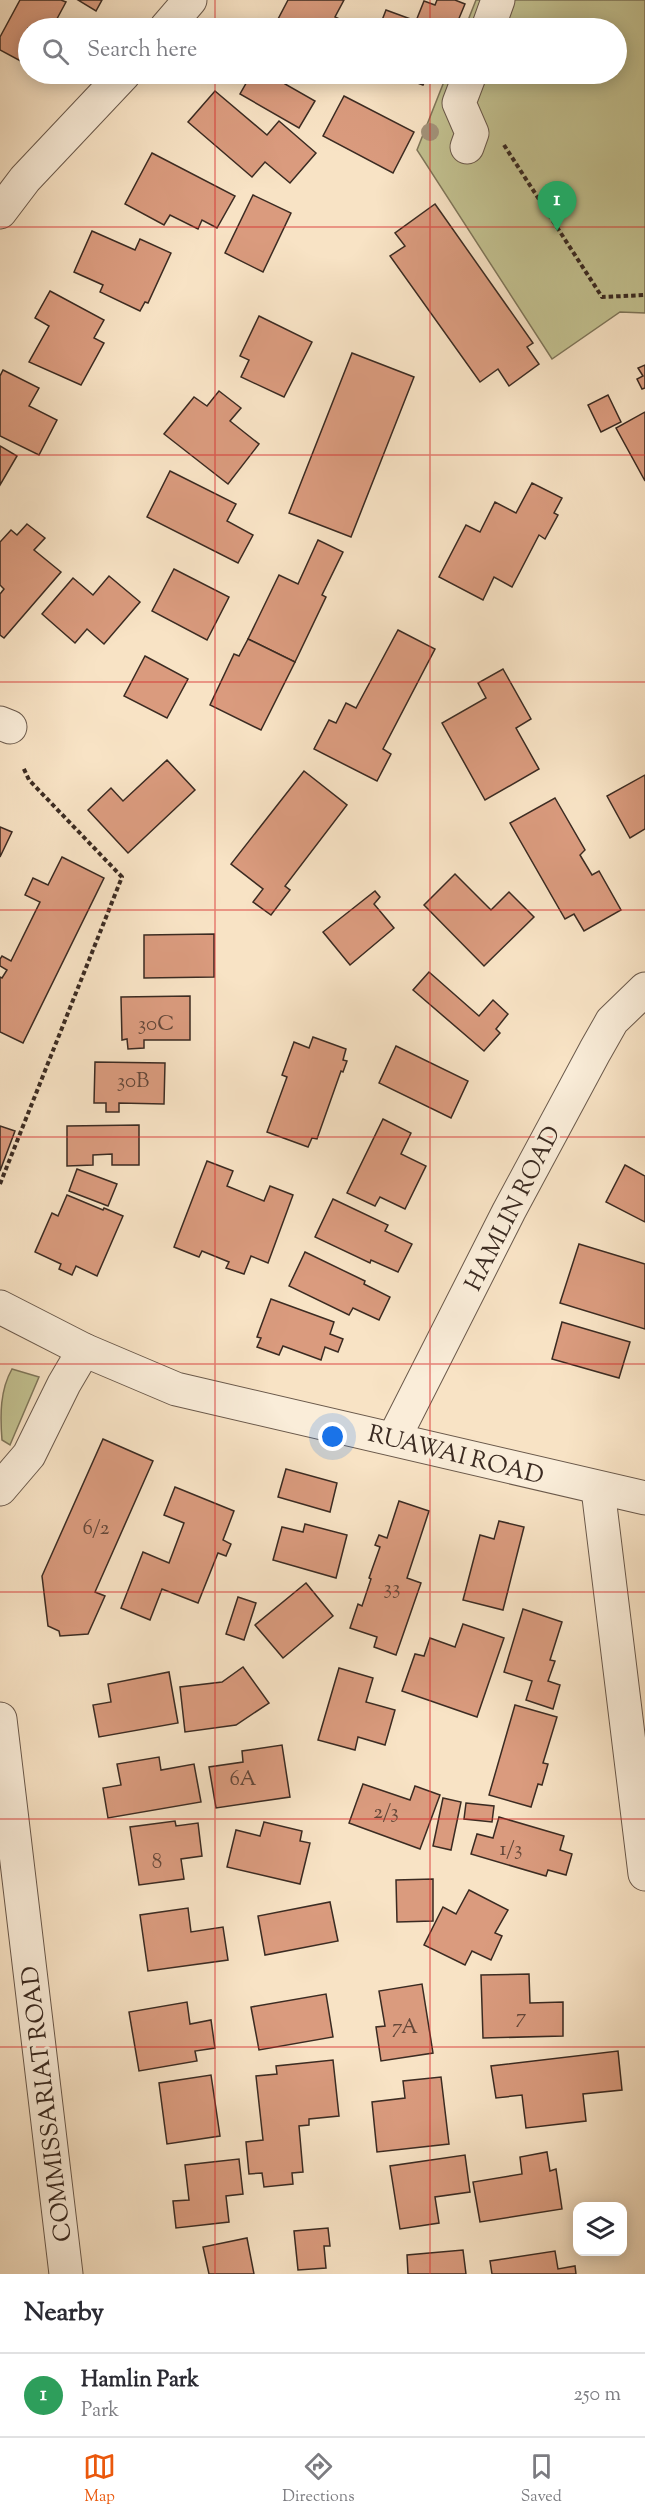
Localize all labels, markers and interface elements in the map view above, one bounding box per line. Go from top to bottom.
search box [18,18,627,84]
icon: search [39,35,72,68]
text: Search here [87,35,197,67]
pin: 1 [538,182,576,231]
house number: 30C [138,1010,174,1040]
house number: 30B [117,1067,149,1097]
street label: HAMLIN ROAD [457,1120,570,1297]
street label: RUAWAI ROAD [364,1418,547,1494]
your location [318,1422,347,1451]
house number: 6/2 [83,1514,110,1544]
house number: 33 [384,1574,400,1604]
house number: 6A [229,1765,257,1795]
house number: 2/3 [373,1798,399,1828]
house number: 1/3 [500,1835,522,1865]
house number: 8 [152,1848,162,1878]
street label: COMMISSARIAT ROAD [14,1964,82,2244]
house number: 7 [516,2003,527,2033]
house number: 7A [392,2013,418,2043]
map controls [573,2202,627,2256]
button: layers [573,2202,627,2256]
text: Nearby [24,2295,104,2332]
text: Hamlin Park [81,2365,199,2397]
text: 1 [40,2381,47,2410]
text: 250 m [573,2381,621,2410]
text: Park [81,2397,119,2426]
tab: Map [83,2450,116,2509]
tab: Directions [282,2450,355,2509]
tab: Saved [521,2450,562,2509]

